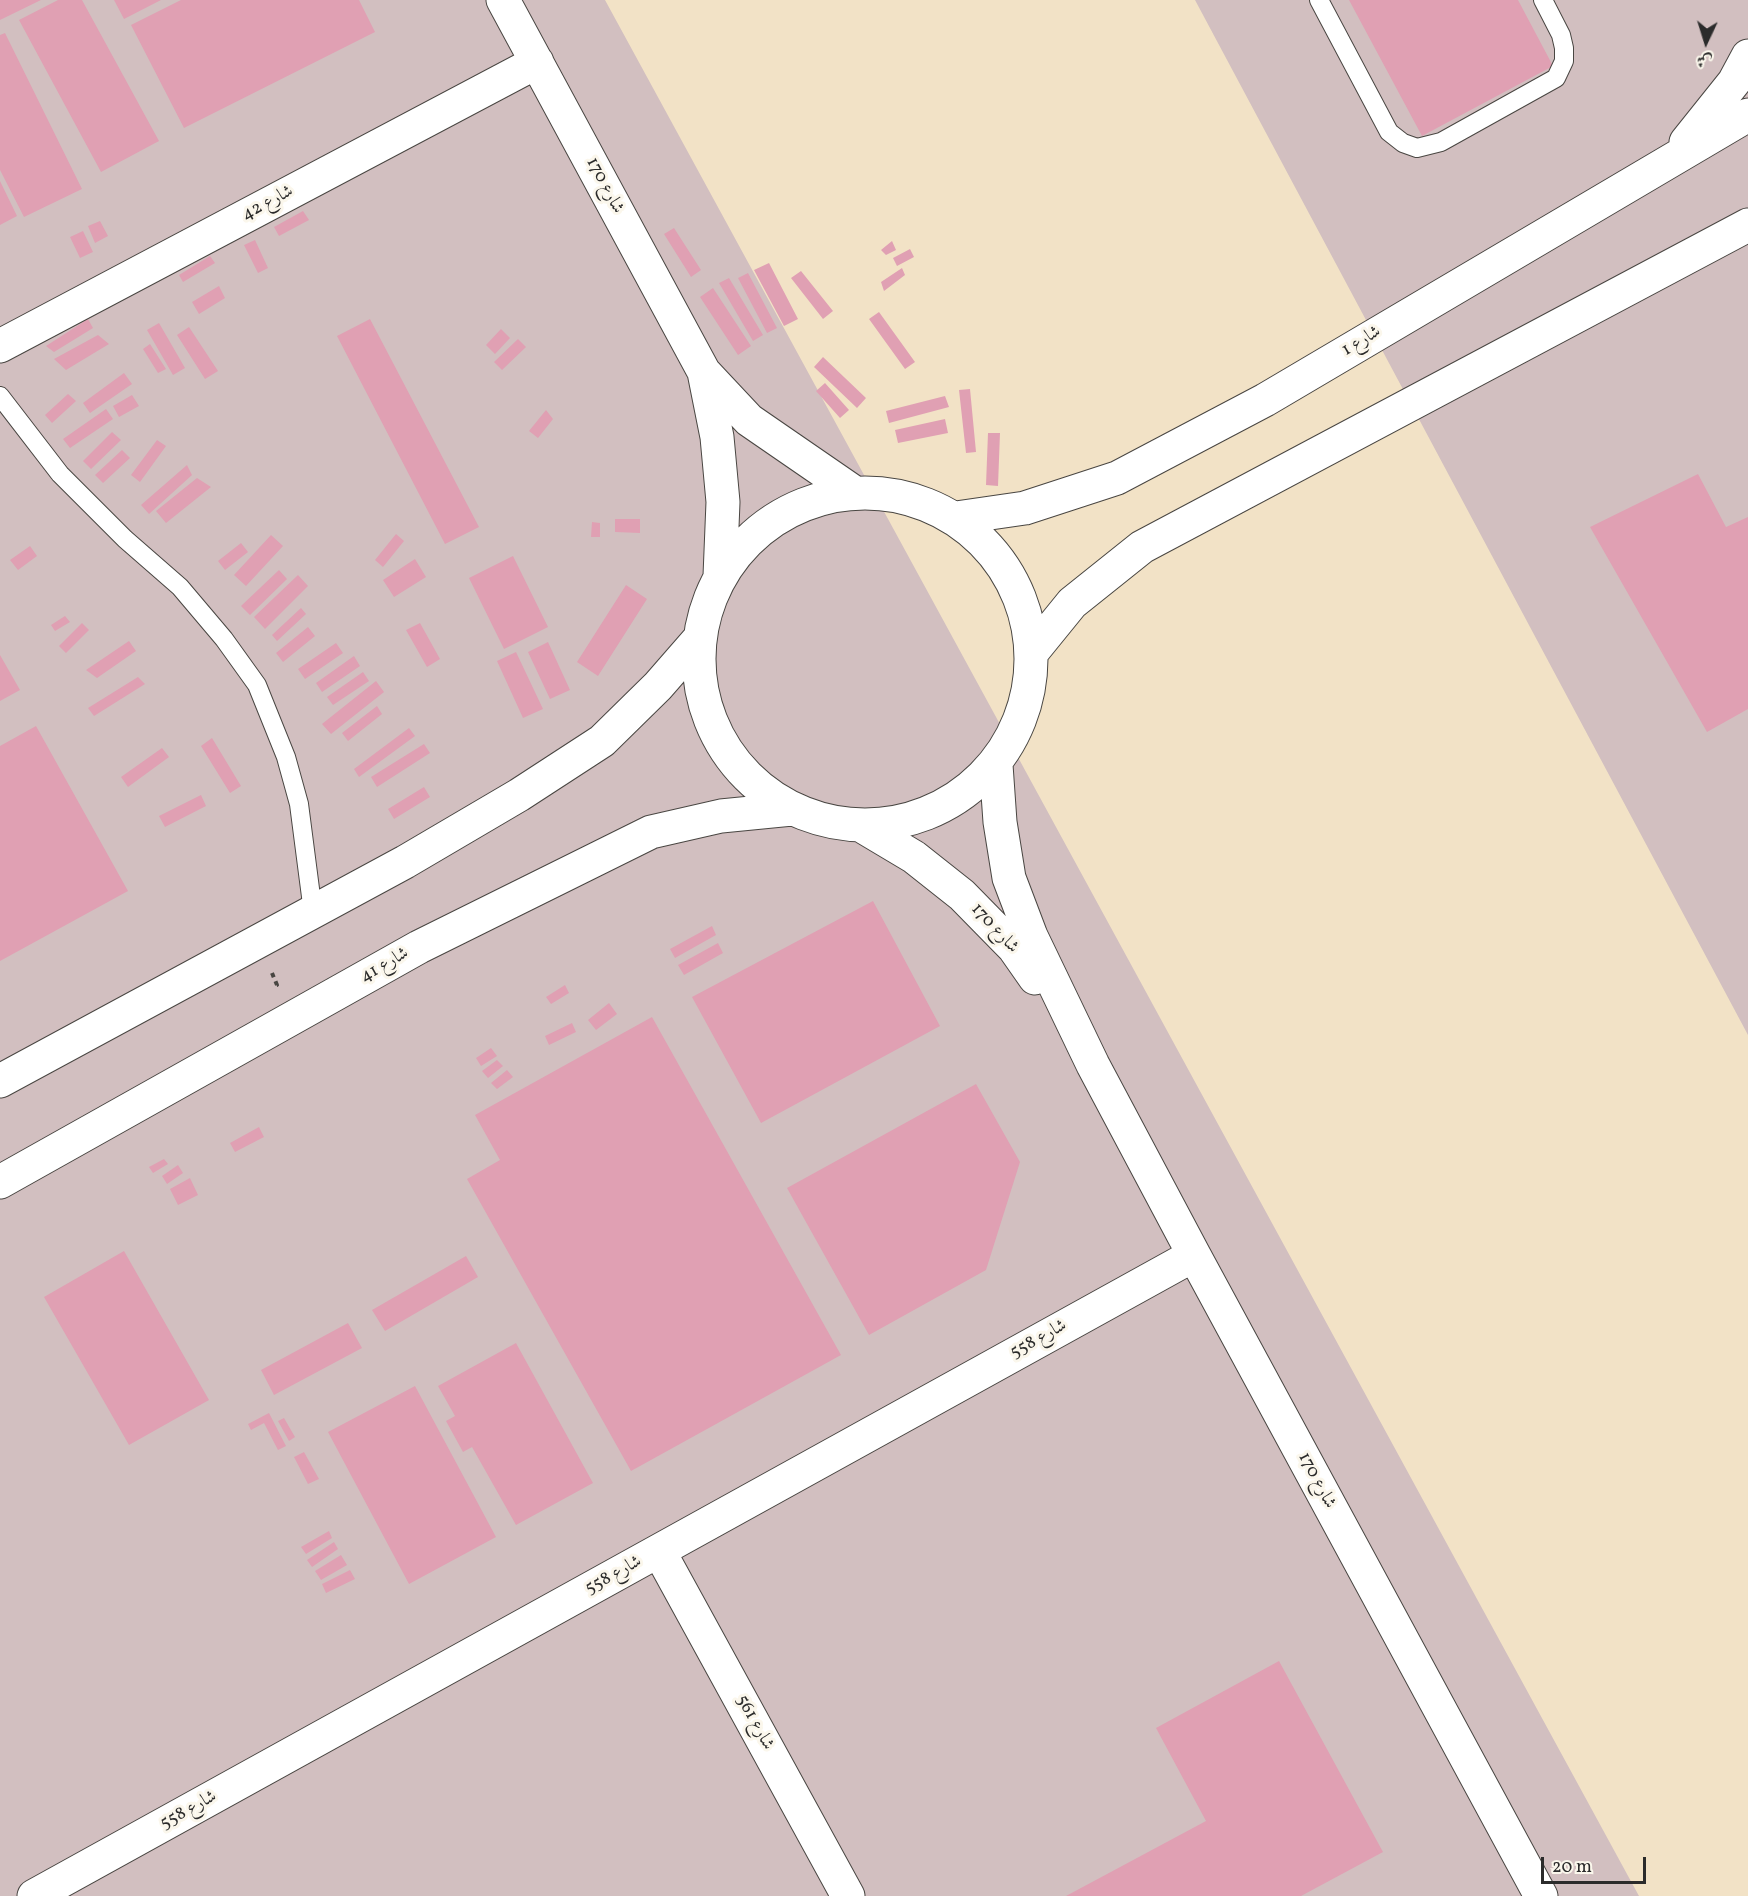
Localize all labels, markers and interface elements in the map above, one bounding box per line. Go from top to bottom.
north arrow [1676,12,1736,72]
text: ش [1696,48,1713,71]
street label: شارع 170 [580,154,628,218]
street label: شارع 42 [239,181,297,227]
street label: شارع 1 [1339,322,1385,362]
street label: شارع 170 [965,899,1023,959]
street label: شارع 41 [357,944,413,988]
street label: شارع 558 [1007,1316,1071,1364]
street label: شارع 170 [1292,1449,1340,1513]
street label: شارع 558 [582,1552,646,1600]
street label: شارع 561 [730,1692,778,1754]
street label: شارع 558 [157,1787,221,1835]
scale bar [1544,1845,1649,1883]
text: 20 m [1552,1855,1592,1880]

